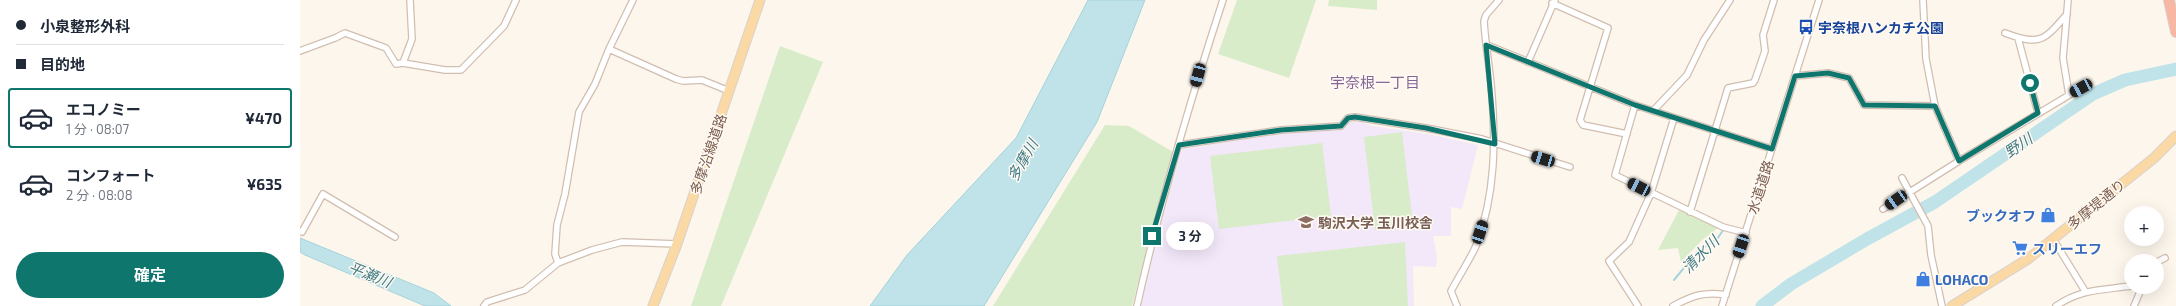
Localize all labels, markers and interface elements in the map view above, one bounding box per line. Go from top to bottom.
text: 小泉整形外科 [40,17,130,35]
bus stop icon: 宇奈根ハンカチ公園 [1797,18,1815,36]
place label: 宇奈根ハンカチ公園 [1818,19,1944,36]
text: 目的地 [40,55,85,73]
car [1189,62,1207,88]
district label: 宇奈根一丁目 [1330,73,1420,91]
route start [2021,74,2039,92]
car [2068,77,2094,99]
icon: car [18,100,54,136]
text: エコノミー [66,100,141,118]
text: ¥470 [245,109,282,127]
street label: 多摩沿線道路 [686,112,730,196]
text: 1 分 · 08:07 [66,121,129,137]
water label: 野川 [2001,128,2037,161]
water label: 多摩川 [1003,134,1042,184]
car [1530,150,1556,168]
street label: 水道道路 [1743,158,1777,216]
icon: car [18,166,54,202]
text: コンフォート [66,166,156,184]
text: ¥635 [246,175,282,193]
street label: 多摩堤通り [2063,175,2129,233]
car [1626,176,1652,198]
text: 2 分 · 08:08 [66,187,133,203]
car [1883,188,1909,212]
shop icon: ブックオフ [2039,206,2057,224]
map controls [2124,206,2164,294]
button: + [2124,206,2164,246]
place label: ブックオフ [1966,207,2036,224]
school or university icon: 駒沢大学 玉川校舎 [1297,213,1315,231]
place label: 駒沢大学 玉川校舎 [1318,214,1433,231]
car [1471,219,1489,245]
callout: 3 分 [1166,222,1214,250]
route end [1143,227,1161,245]
text: 3 分 [1178,228,1202,244]
water label: 清水川 [1678,230,1724,276]
car [1732,233,1750,259]
supermarket icon: スリーエフ [2011,239,2029,257]
place label: スリーエフ [2032,240,2102,257]
button: 確定 [16,252,284,298]
button: − [2124,254,2164,294]
water label: 平瀬川 [346,257,396,292]
shop icon: LOHACO [1914,270,1932,288]
place label: LOHACO [1935,271,1988,288]

